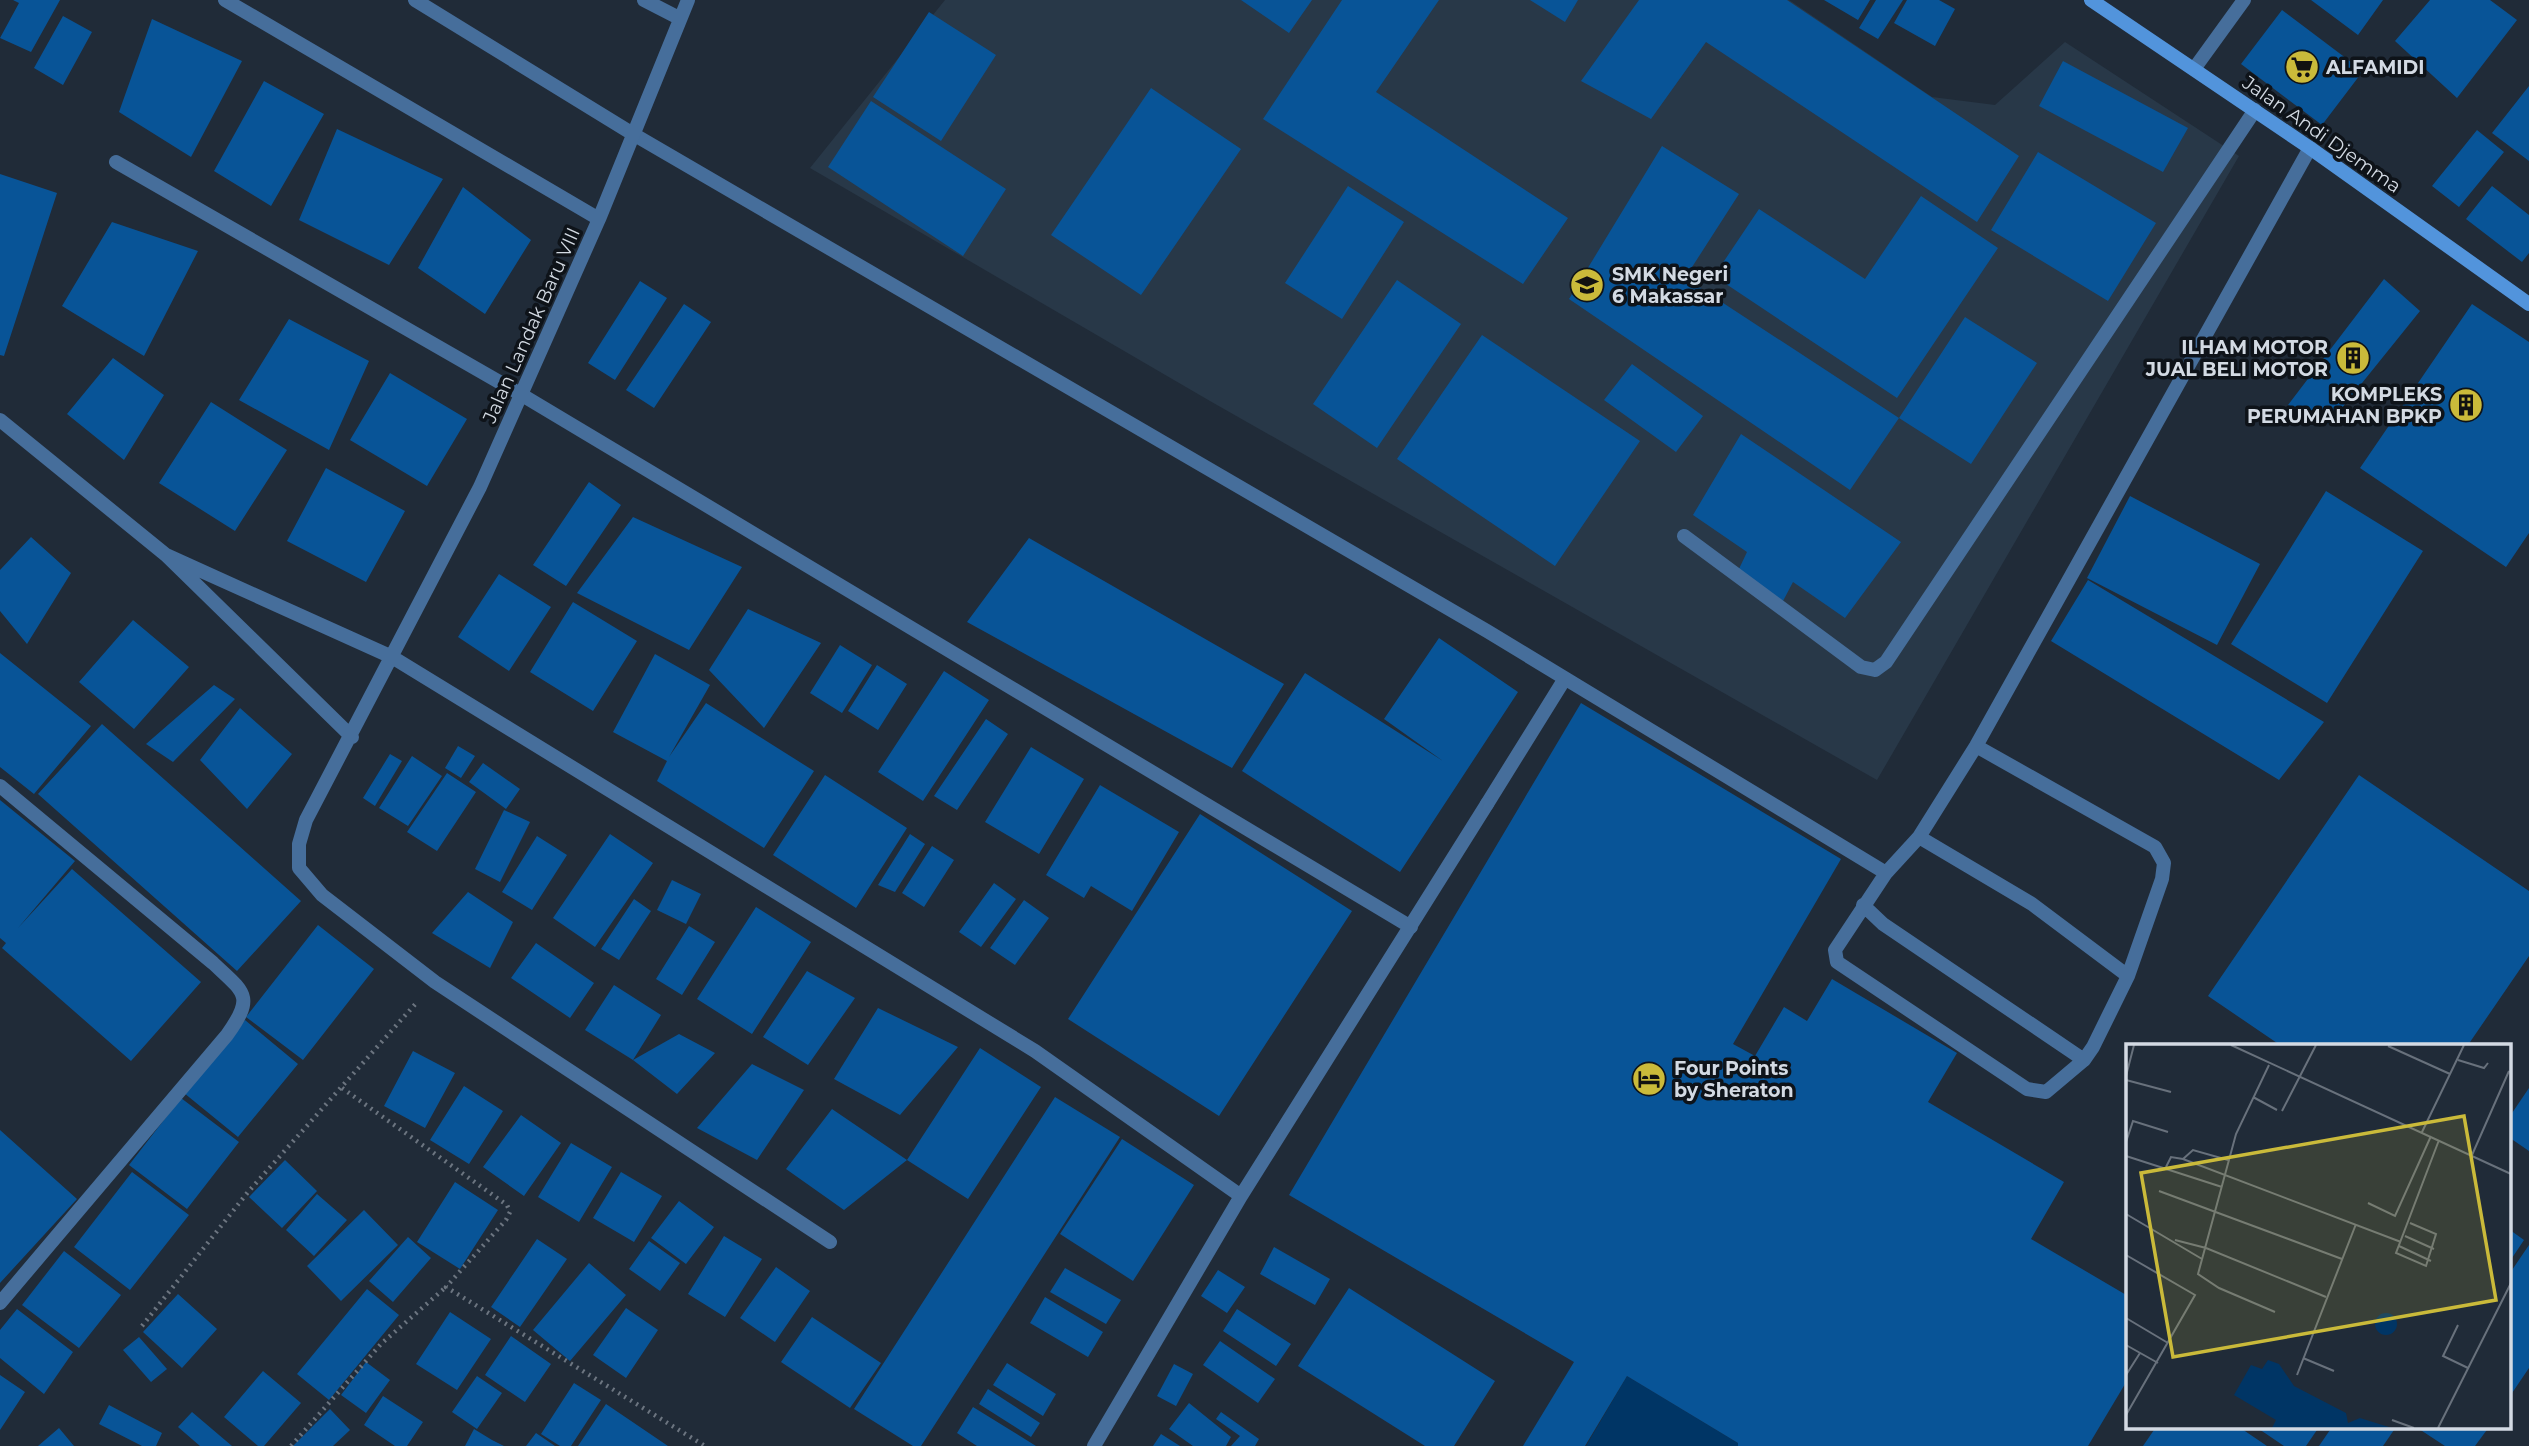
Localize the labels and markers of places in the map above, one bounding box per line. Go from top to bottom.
supermarket icon: ALFAMIDI [2283,48,2321,86]
place label: ALFAMIDI [2325,56,2425,79]
place label: SMK Negeri 6 Makassar [1612,263,1728,308]
school or university icon: SMK Negeri 6 Makassar [1568,266,1606,304]
place label: ILHAM MOTOR JUAL BELI MOTOR [2145,336,2328,381]
building icon: ILHAM MOTOR JUAL BELI MOTOR [2334,339,2372,377]
place label: KOMPLEKS PERUMAHAN BPKP [2247,383,2442,428]
building icon: KOMPLEKS PERUMAHAN BPKP [2447,386,2485,424]
place label: Four Points by Sheraton [1674,1057,1794,1102]
hotel icon: Four Points by Sheraton [1630,1060,1668,1098]

